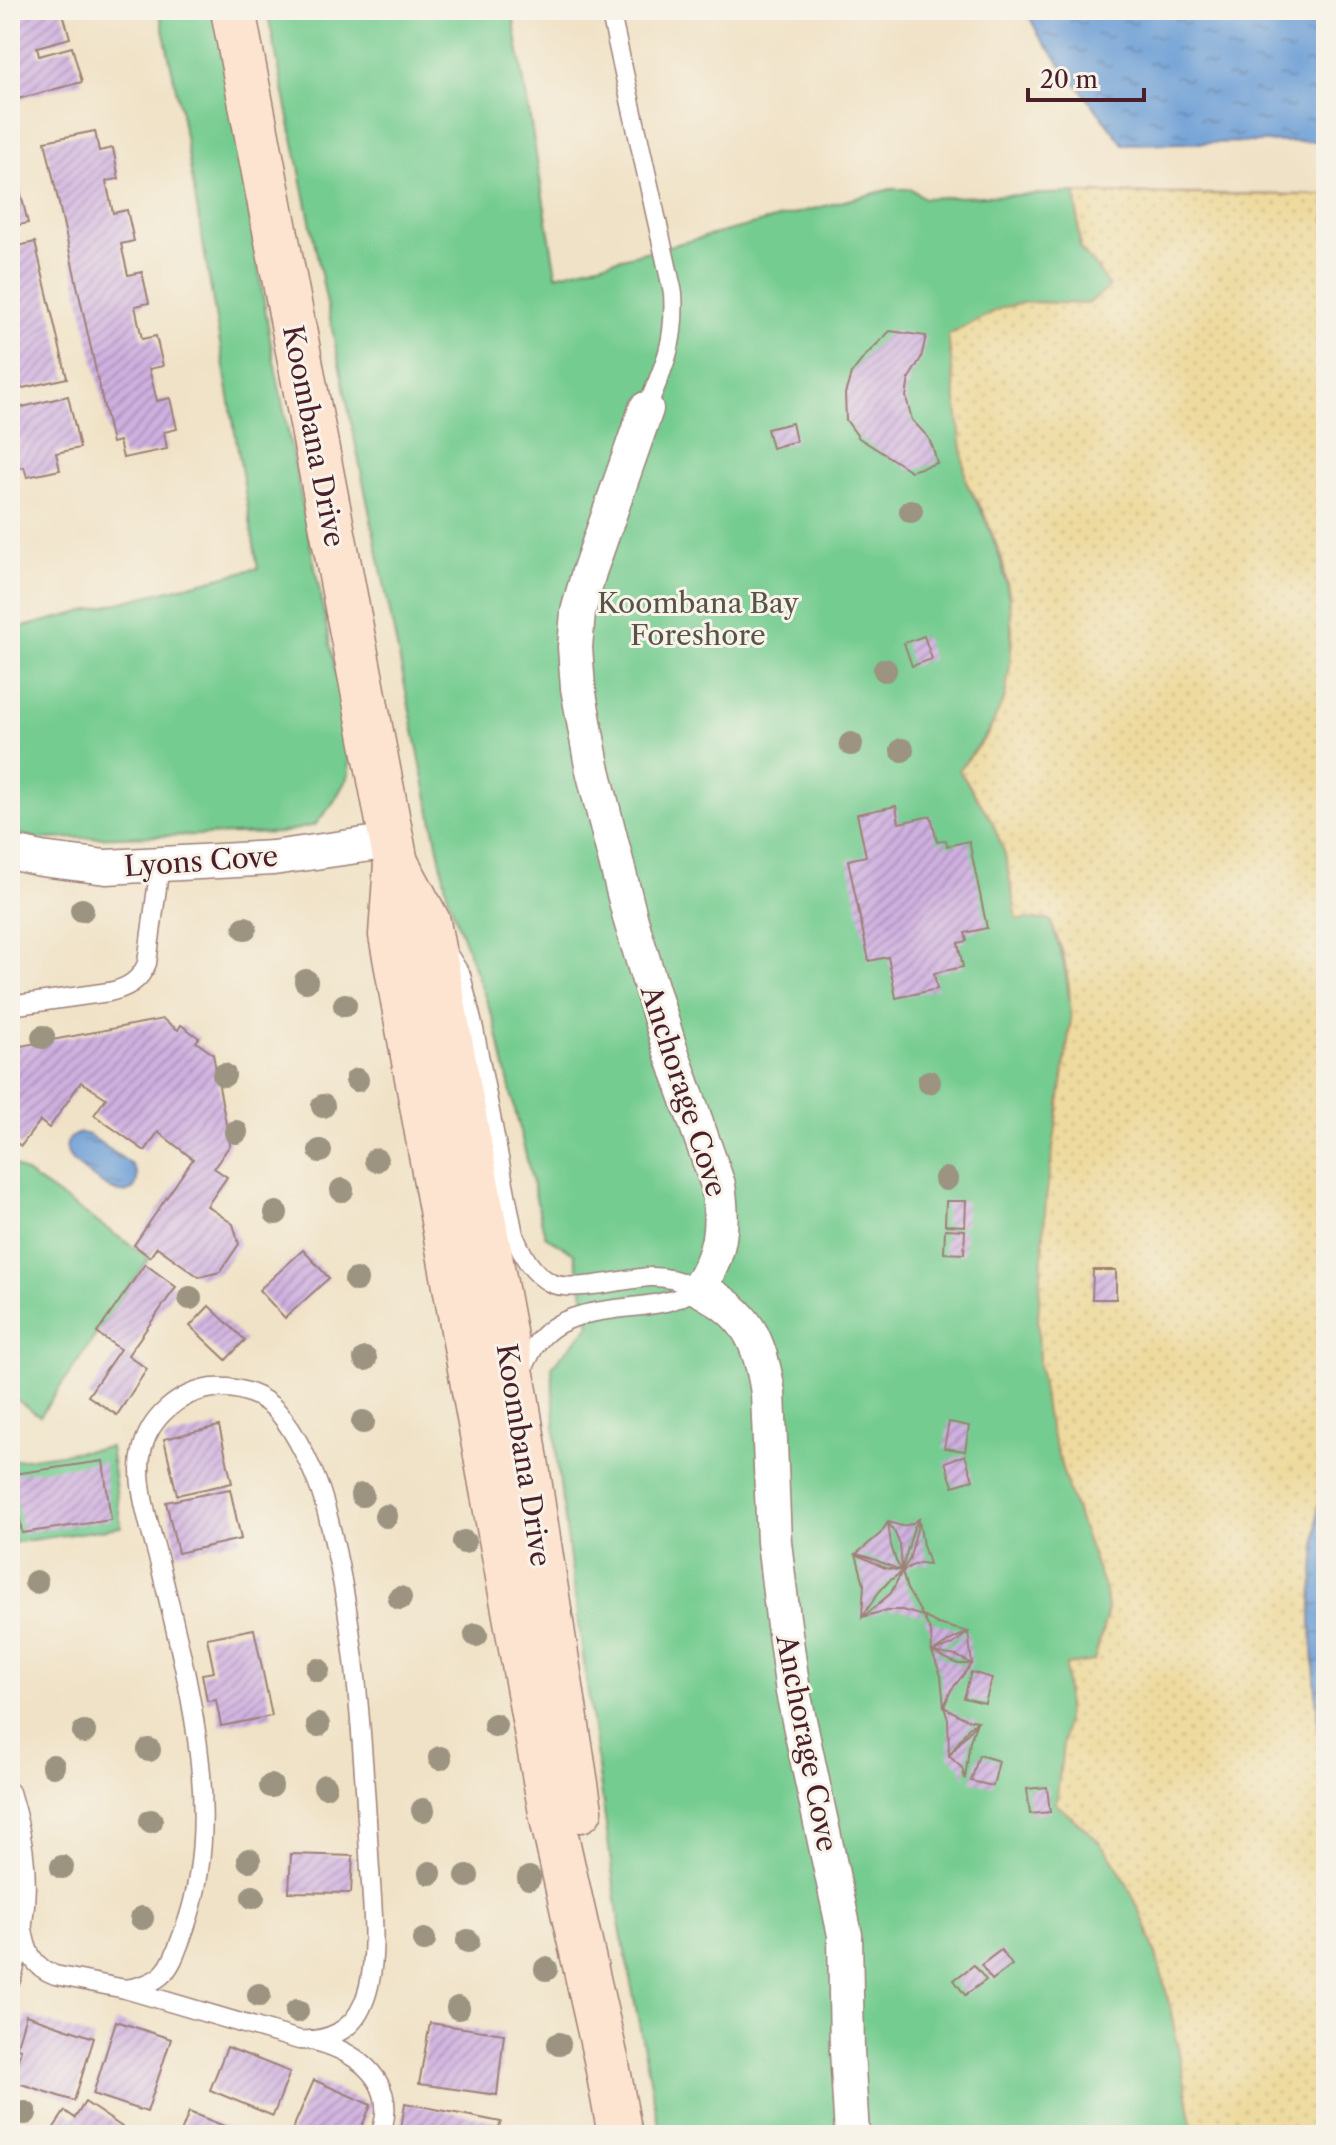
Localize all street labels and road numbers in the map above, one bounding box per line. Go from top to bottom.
street label: Koombana Drive [276,322,352,550]
street label: Lyons Cove [123,839,279,883]
street label: Anchorage Cove [634,980,734,1201]
street label: Koombana Drive [490,1341,558,1569]
street label: Anchorage Cove [769,1631,845,1854]

